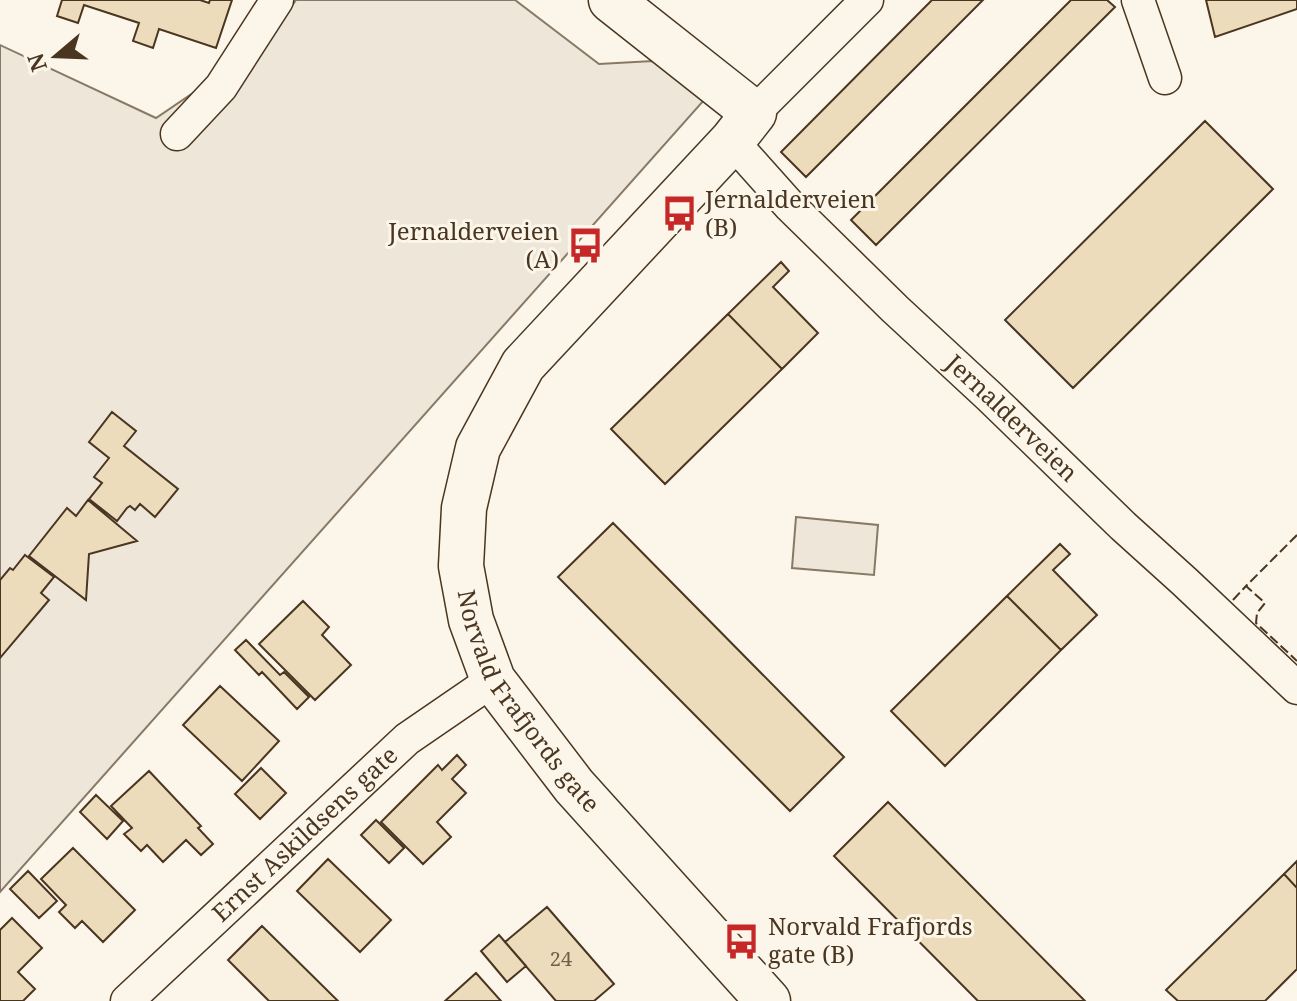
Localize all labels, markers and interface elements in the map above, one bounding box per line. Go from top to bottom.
north arrow [16,16,96,96]
text: N [19,50,53,76]
place label: Jernalderveien (B) [704,182,876,243]
bus stop icon: Jernalderveien (B) [660,195,698,233]
place label: Jernalderveien (A) [387,214,559,275]
bus stop icon: Jernalderveien (A) [566,227,604,265]
street label: Jernalderveien [939,346,1086,488]
street label: Norvald Frafjords gate [451,587,608,819]
street label: Ernst Askildsens gate [204,738,404,928]
place label: Norvald Frafjords gate (B) [768,909,973,970]
bus stop icon: Norvald Frafjords gate (B) [723,922,761,960]
house number: 24 [550,945,572,972]

